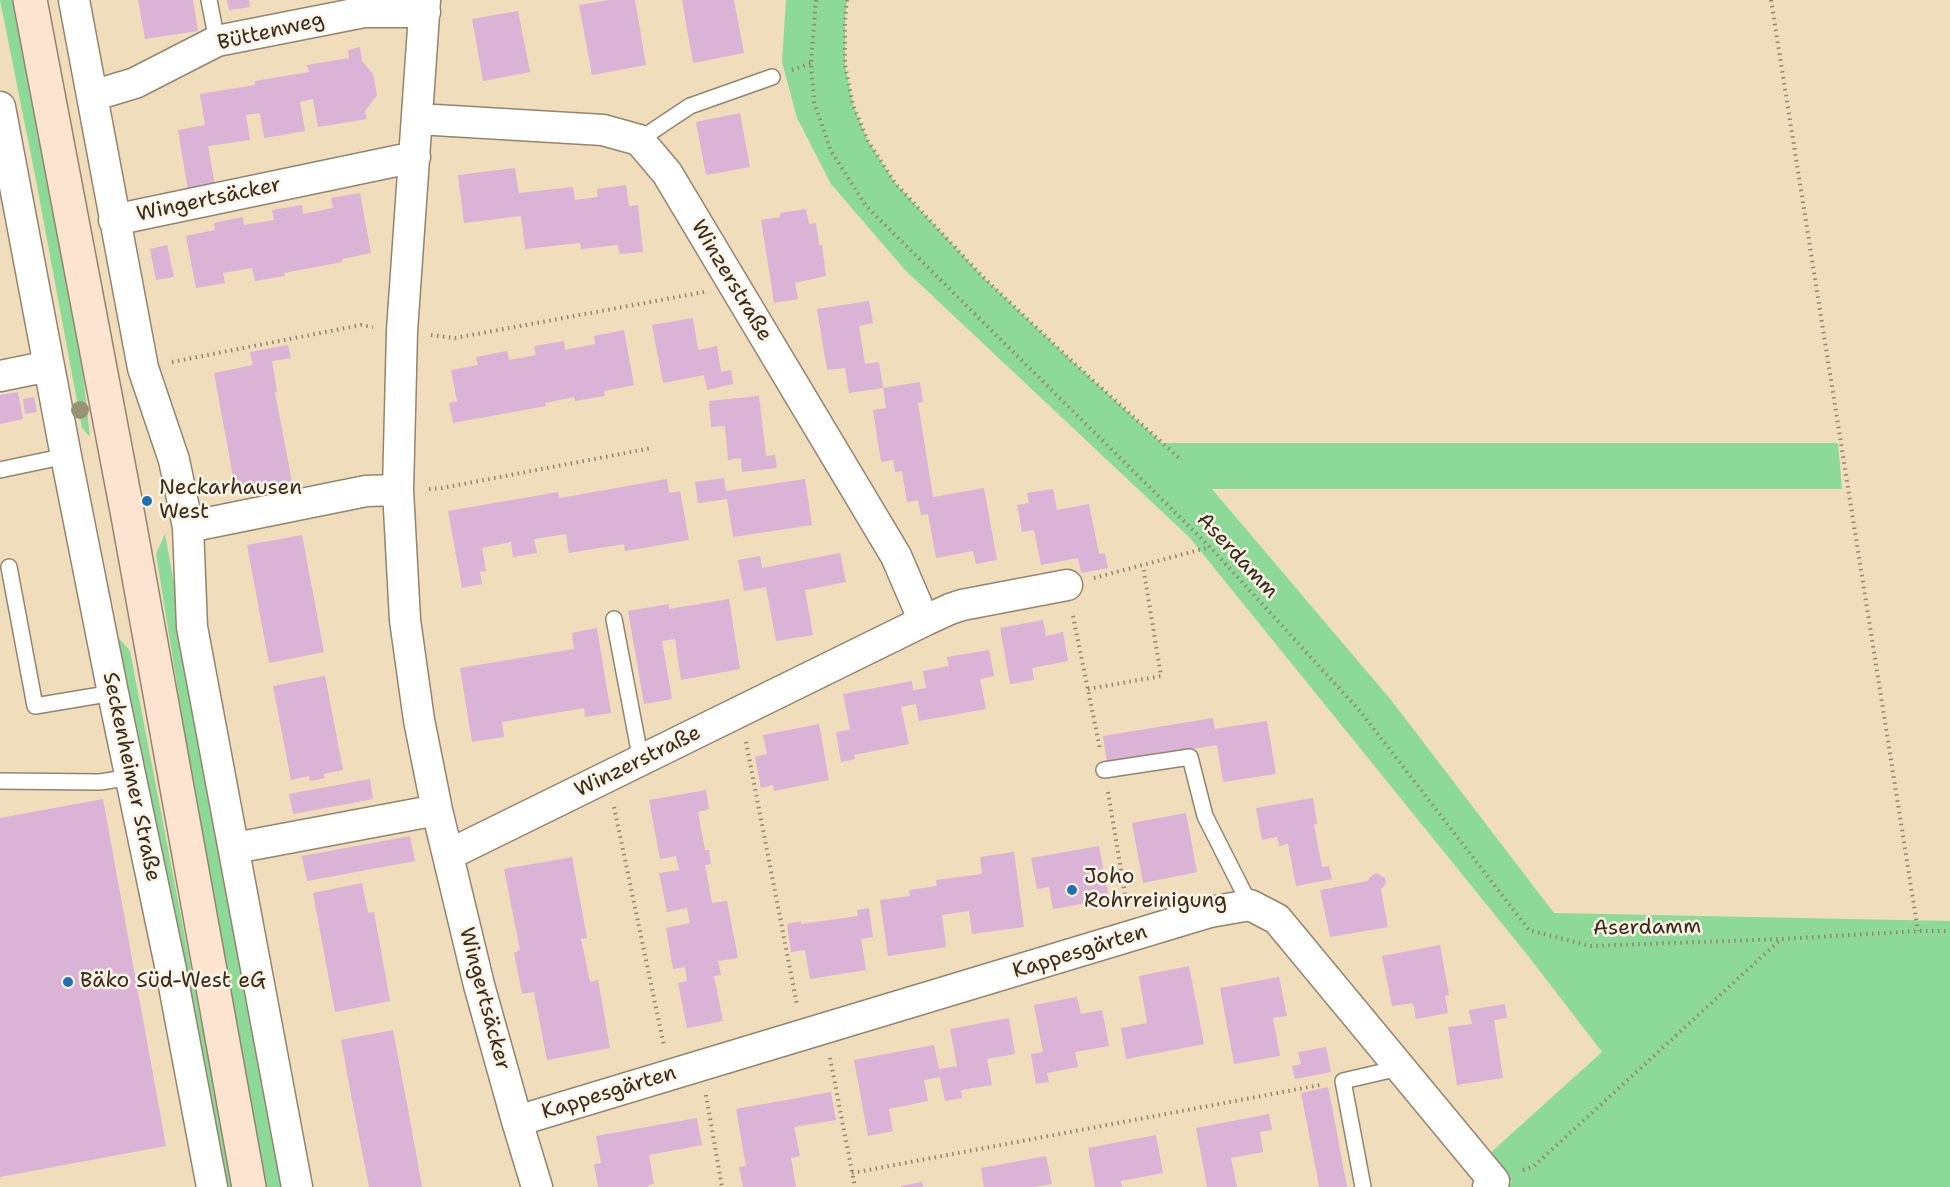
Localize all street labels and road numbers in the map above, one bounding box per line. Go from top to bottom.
street label: Büttenweg [215,8,327,56]
street label: Wingertsäcker [134,172,284,228]
street label: Winzerstraße [685,216,777,346]
street label: Aserdamm [1191,508,1283,604]
street label: Seckenheimer Straße [96,670,166,884]
street label: Winzerstraße [571,721,705,803]
street label: Aserdamm [1593,914,1701,942]
street label: Kappesgärten [1010,920,1150,984]
street label: Wingertsäcker [453,925,515,1073]
street label: Kappesgärten [539,1061,679,1125]

